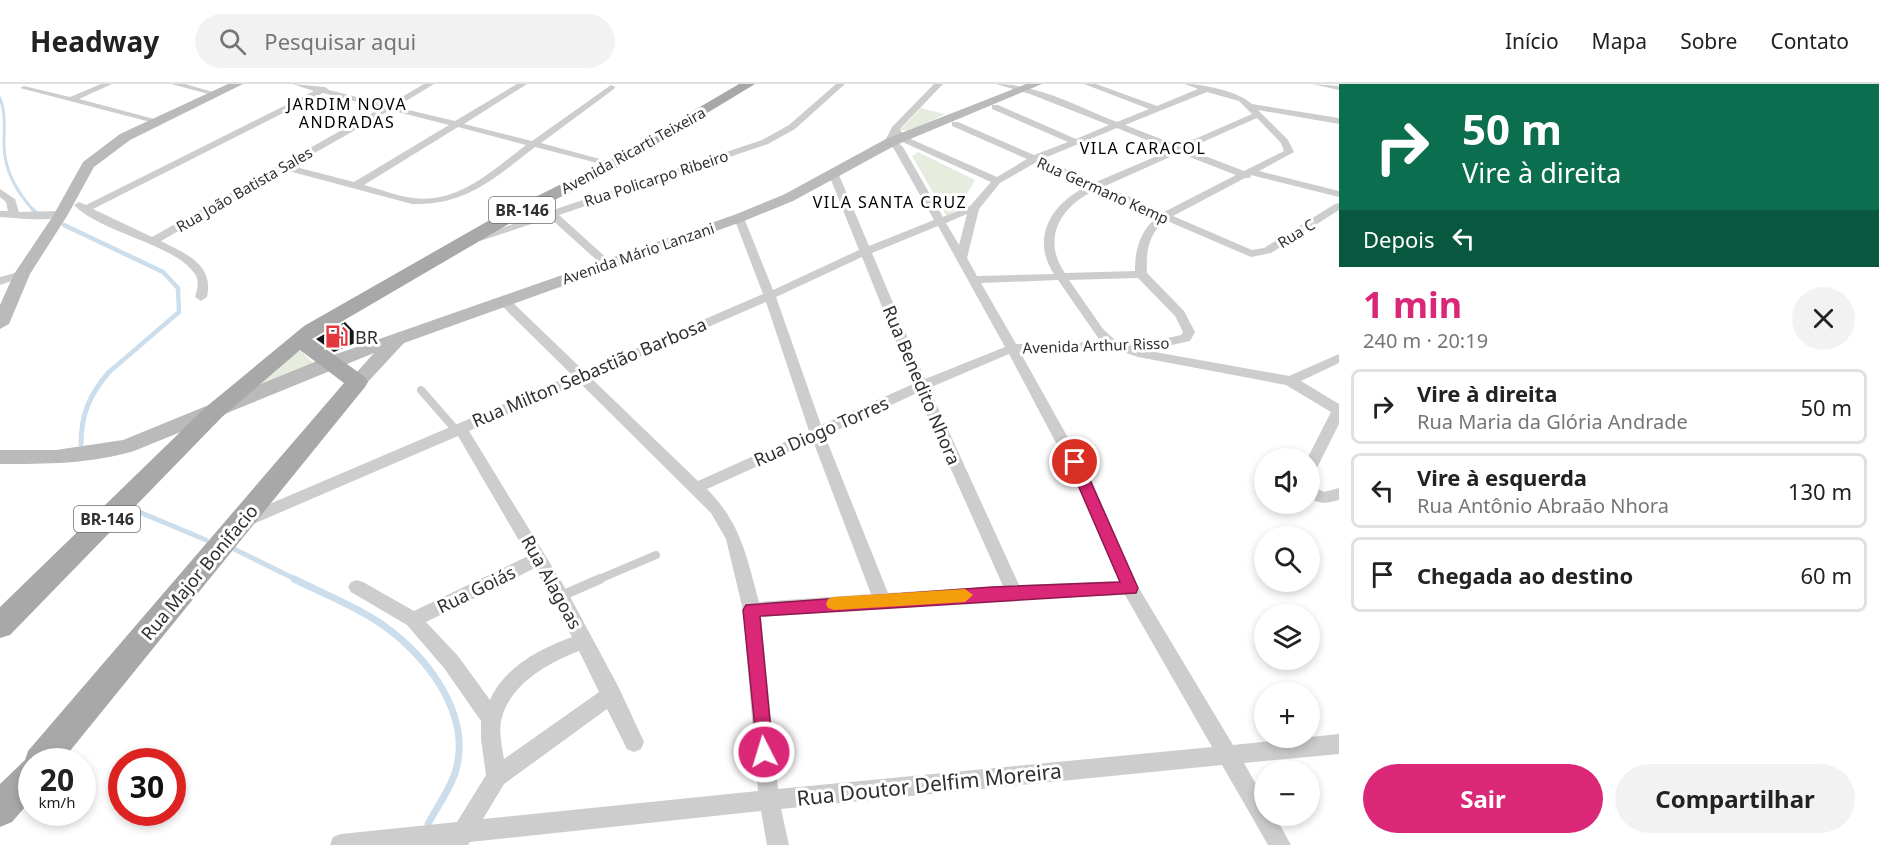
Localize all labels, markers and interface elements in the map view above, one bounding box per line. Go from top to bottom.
search box [195,14,615,68]
text: Headway [30,22,159,60]
icon: search [216,25,249,58]
text: Pesquisar aqui [264,26,416,56]
text: Início [1505,27,1559,55]
text: Mapa [1592,27,1647,55]
text: Sobre [1680,27,1737,55]
text: Contato [1770,27,1849,55]
district label: JARDIM NOVA ANDRADAS [285,93,407,133]
text: 50 m [1462,100,1562,157]
street label: Avenida Ricarti Teixeira [557,102,709,198]
icon: right [1363,108,1441,186]
district label: VILA CARACOL [1080,137,1206,159]
street label: Rua João Batista Sales [172,142,316,236]
street label: Rua Policarpo Ribeiro [581,145,731,211]
street label: Rua Germano Kemp [1034,152,1172,228]
text: Vire à direita [1462,154,1621,191]
district label: VILA SANTA CRUZ [813,191,967,213]
road number: BR-146 [489,197,555,223]
street label: Rua C [1274,214,1319,252]
street label: Avenida Mário Lanzani [559,218,717,288]
icon: left [1447,222,1480,255]
text: Depois [1363,224,1435,254]
text: 1 min [1363,280,1462,329]
button: close [1792,287,1855,350]
street label: Rua Benedito Nhora [878,302,966,468]
street label: Rua Milton Sebastião Barbosa [468,312,710,432]
fuel station icon: BR [324,324,350,350]
place label: BR [355,325,378,349]
text: 240 m · 20:19 [1363,327,1488,354]
street label: Avenida Arthur Risso [1022,332,1170,358]
text: Vire à direita [1417,378,1557,408]
street label: Rua Diogo Torres [750,390,892,472]
icon: right [1366,390,1399,423]
text: 50 m [1801,392,1852,422]
text: Rua Maria da Glória Andrade [1417,408,1688,435]
pin [1049,436,1100,487]
icon: arrive [1058,445,1091,478]
map controls [1254,448,1320,826]
button: sound [1254,448,1320,514]
text: Vire à esquerda [1417,462,1587,492]
icon: left [1366,474,1399,507]
text: 130 m [1788,476,1852,506]
text: Rua Antônio Abraão Nhora [1417,492,1669,519]
street label: Rua Major Bonifacio [135,499,263,645]
road number: BR-146 [74,506,140,532]
button: search [1254,526,1320,592]
street label: Rua Alagoas [516,531,588,633]
icon: arrive [1366,558,1399,591]
street label: Rua Goiás [433,560,519,618]
text: Chegada ao destino [1417,560,1633,590]
text: 60 m [1801,560,1852,590]
button: layers [1254,604,1320,670]
button: + [1254,682,1320,748]
position arrow [732,720,796,784]
speed limit sign: 30 [108,748,186,826]
street label: Rua Doutor Delfim Moreira [795,756,1063,812]
text: 20 [40,759,74,800]
button: − [1254,760,1320,826]
button: Sair [1363,764,1603,833]
button: Compartilhar [1615,764,1855,833]
text: km/h [39,792,75,812]

